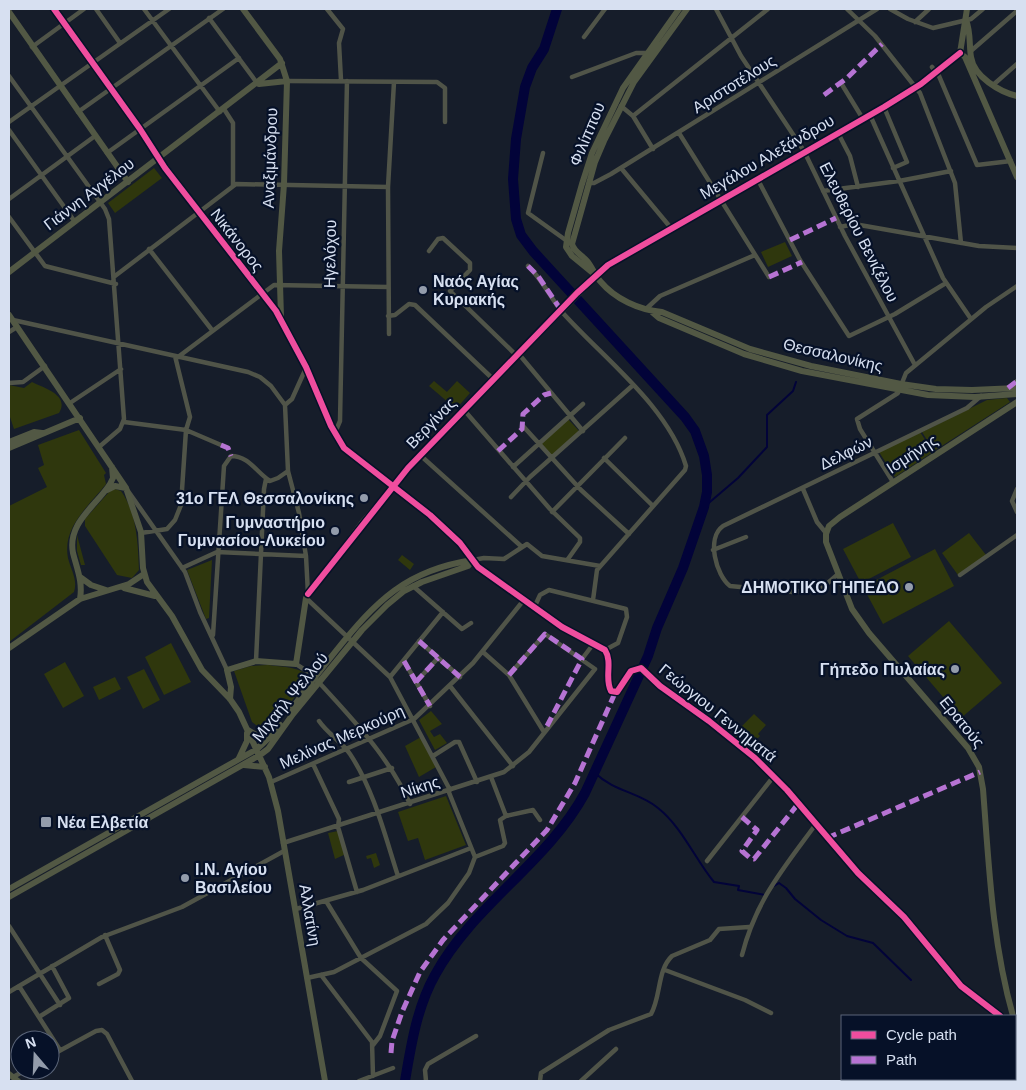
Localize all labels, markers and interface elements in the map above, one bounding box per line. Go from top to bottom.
street label: Αριστοτέλους [689,52,779,116]
street label: Φιλίππου [566,100,608,168]
street label: Αναξιμάνδρου [260,107,281,209]
street label: Μεγάλου Αλεξάνδρου [697,112,838,203]
street label: Γιάννη Αγγέλου [41,155,137,233]
street label: Ελευθερίου Βενιζέλου [816,159,902,305]
street label: Νικάνορος [207,205,267,275]
street label: Ηγελόχου [321,220,339,288]
place label: Ναός Αγίας Κυριακής [433,273,519,309]
marker: Ναός Αγίας Κυριακής [417,284,429,296]
street label: Θεσσαλονίκης [782,335,885,375]
street label: Βεργίνας [403,394,459,452]
street label: Ισμήνης [883,431,941,477]
street label: Δελφών [817,433,875,473]
place label: 31ο ΓΕΛ Θεσσαλονίκης [176,490,354,508]
marker: 31ο ΓΕΛ Θεσσαλονίκης [358,492,370,504]
place label: Γυμναστήριο Γυμνασίου-Λυκείου [178,514,325,549]
marker: Γυμναστήριο Γυμνασίου-Λυκείου [329,525,341,537]
place label: ΔΗΜΟΤΙΚΟ ΓΗΠΕΔΟ [741,579,899,596]
marker: ΔΗΜΟΤΙΚΟ ΓΗΠΕΔΟ [903,581,915,593]
street label: Μιχαήλ Ψελλού [249,649,331,745]
street label: Γεώργιου Γεννηματά [656,661,780,765]
place label: Γήπεδο Πυλαίας [820,661,945,679]
marker: Γήπεδο Πυλαίας [949,663,961,675]
street label: Ερατούς [936,693,988,751]
street label: Μελίνας Μερκούρη [277,702,407,772]
street label: Νίκης [398,773,442,801]
place label: Νέα Ελβετία [57,814,149,831]
marker: Νέα Ελβετία [39,815,53,829]
place label: Ι.Ν. Αγίου Βασιλείου [195,861,272,896]
marker: Ι.Ν. Αγίου Βασιλείου [179,872,191,884]
street label: Αλλατίνη [296,883,324,947]
legend [841,1015,1016,1080]
text: Cycle path [886,1026,957,1043]
north arrow [10,1030,60,1080]
text: N [23,1033,38,1052]
text: Path [886,1051,917,1068]

